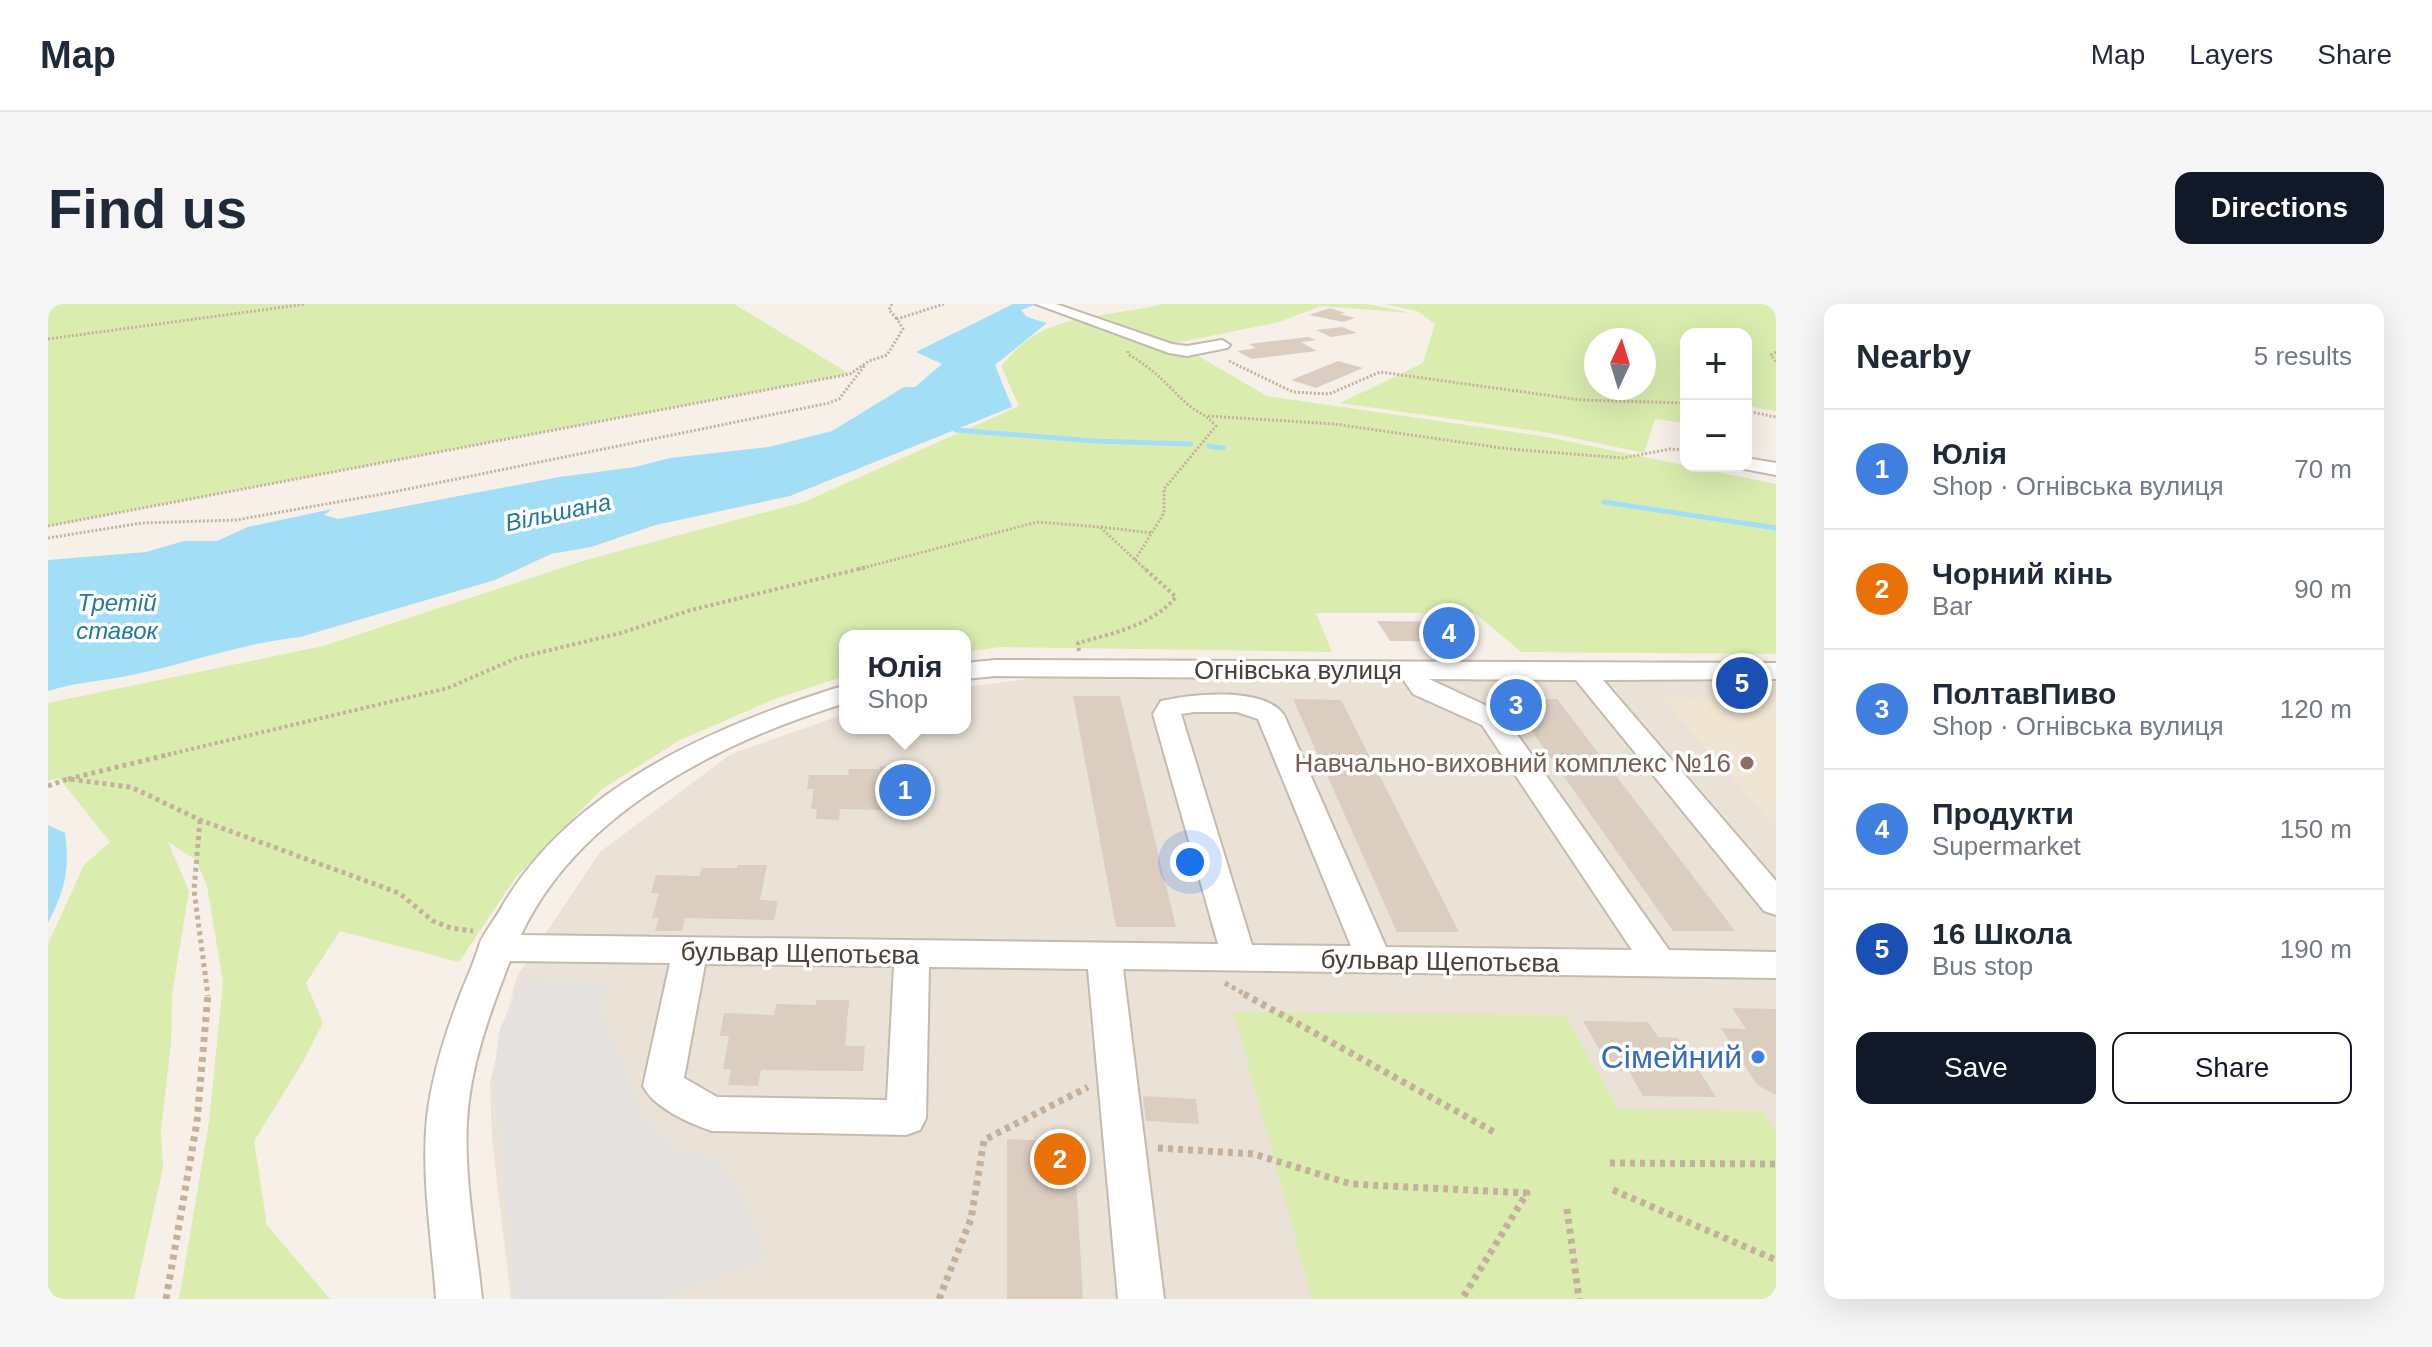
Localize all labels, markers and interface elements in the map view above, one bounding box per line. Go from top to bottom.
text: Map [40,34,116,76]
text: Map [2091,39,2145,70]
text: Layers [2189,39,2273,70]
text: Share [2317,39,2392,70]
button: Directions [2175,172,2384,244]
text: Find us [48,177,247,240]
north arrow [1584,328,1656,400]
map controls [1680,328,1752,472]
button: + [1680,328,1752,400]
text: Nearby [1856,337,1971,375]
text: 5 results [2254,341,2352,371]
button: − [1680,400,1752,472]
text: Юлія [1932,437,2007,470]
text: 1 [1875,454,1889,484]
text: 70 m [2294,454,2352,484]
text: Shop · Огнівська вулиця [1932,471,2224,501]
water label: Вільшана [503,488,613,536]
text: Чорний кінь [1932,557,2113,590]
text: 2 [1875,574,1889,604]
text: 90 m [2294,574,2352,604]
water label: Третій ставок [76,589,160,644]
text: Bar [1932,591,1972,621]
pin: 4 [1423,603,1475,663]
popup [839,630,971,734]
text: Юлія [867,650,943,683]
pin: 5 [1716,653,1768,713]
street label: Огнівська вулиця [1194,655,1402,685]
pin: 3 [1490,675,1542,735]
text: ПолтавПиво [1932,677,2116,710]
text: Shop [867,684,928,714]
text: 3 [1875,694,1889,724]
text: 120 m [2280,694,2352,724]
text: Shop · Огнівська вулиця [1932,711,2224,741]
place label: Навчально-виховний комплекс №16 [1295,748,1731,778]
marker: Навчально-виховний комплекс №16 [1738,754,1756,772]
pin: 1 [879,760,931,820]
text: Продукти [1932,797,2074,830]
text: 4 [1875,814,1889,844]
text: 150 m [2280,814,2352,844]
text: Supermarket [1932,831,2081,861]
your location [1170,842,1210,882]
text: 16 Школа [1932,917,2072,950]
text: 5 [1875,934,1889,964]
text: 190 m [2280,934,2352,964]
street label: бульвар Щепотьєва [680,936,920,970]
street label: бульвар Щепотьєва [1320,944,1560,978]
text: Bus stop [1932,951,2033,981]
button: Save [1856,1032,2096,1104]
button: Share [2112,1032,2352,1104]
place label: Сімейний [1601,1039,1742,1075]
marker: Сімейний [1749,1048,1767,1066]
pin: 2 [1034,1129,1086,1189]

